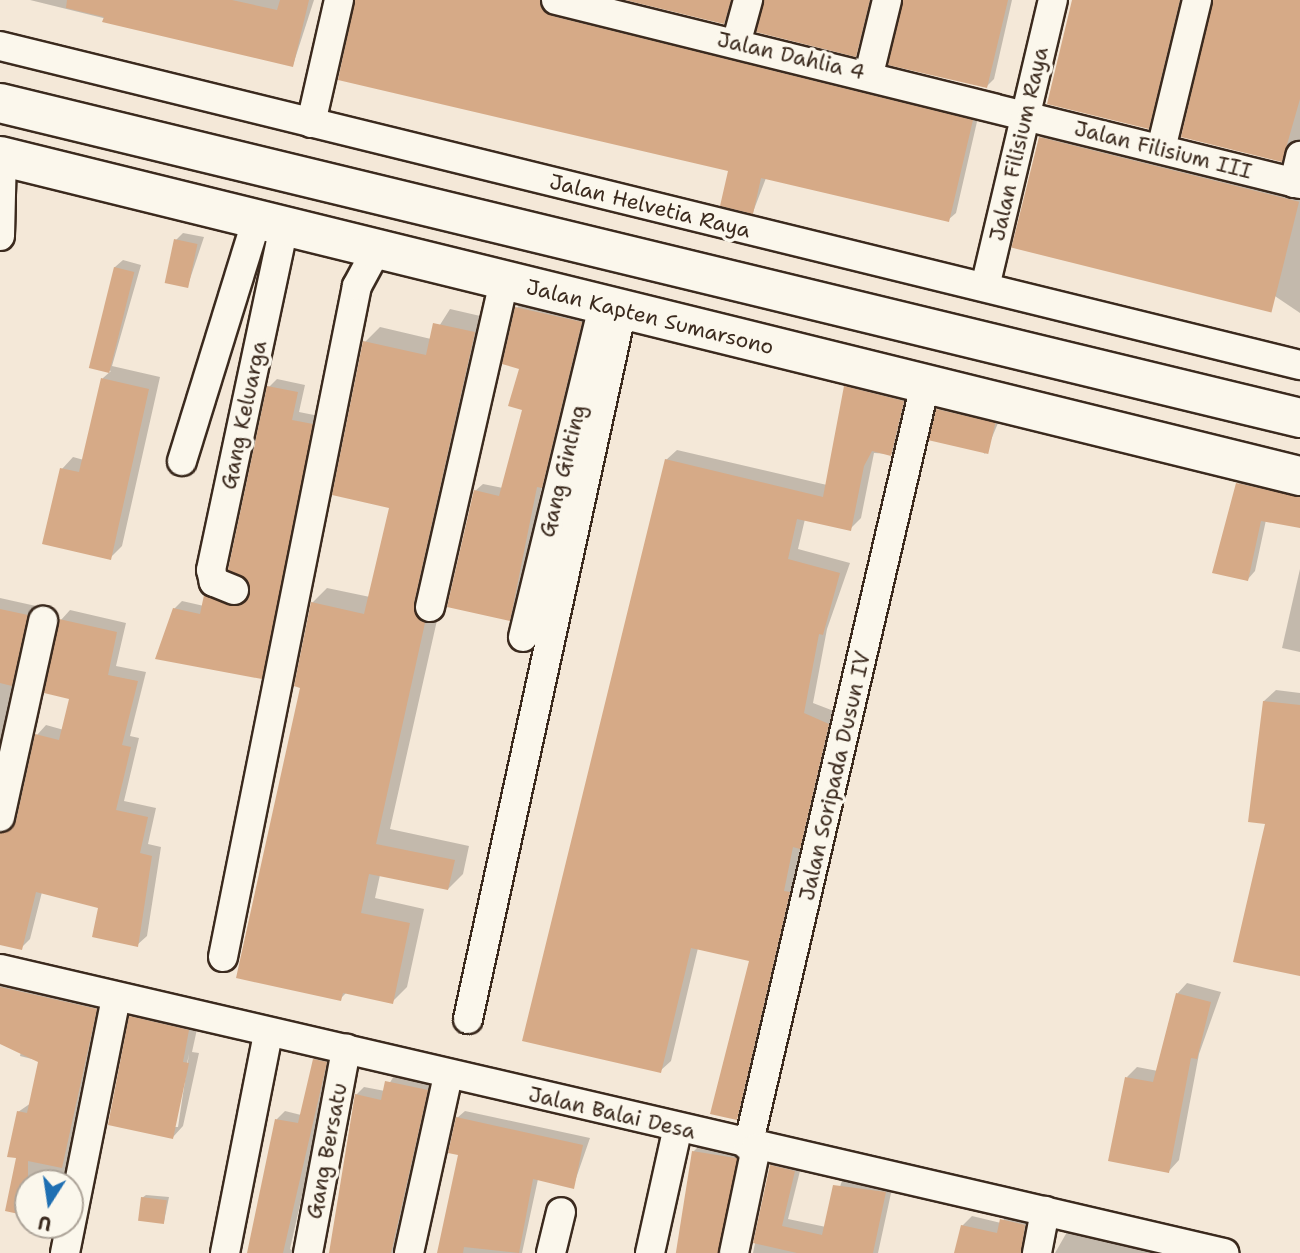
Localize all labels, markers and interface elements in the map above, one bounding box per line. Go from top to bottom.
street label: Jalan Dahlia 4 [715,27,867,85]
street label: Jalan Filisium Raya [984,44,1054,244]
street label: Jalan Filisium III [1072,116,1254,184]
street label: Jalan Helvetia Raya [547,169,753,243]
street label: Jalan Kapten Sumarsono [524,274,776,360]
street label: Gang Keluarga [216,338,272,492]
street label: Gang Ginting [534,402,592,540]
street label: Jalan Soripada Dusun IV [794,649,876,903]
street label: Gang Bersatu [301,1081,353,1221]
street label: Jalan Balai Desa [526,1082,698,1144]
north arrow [14,1169,84,1239]
text: U [36,1209,54,1237]

